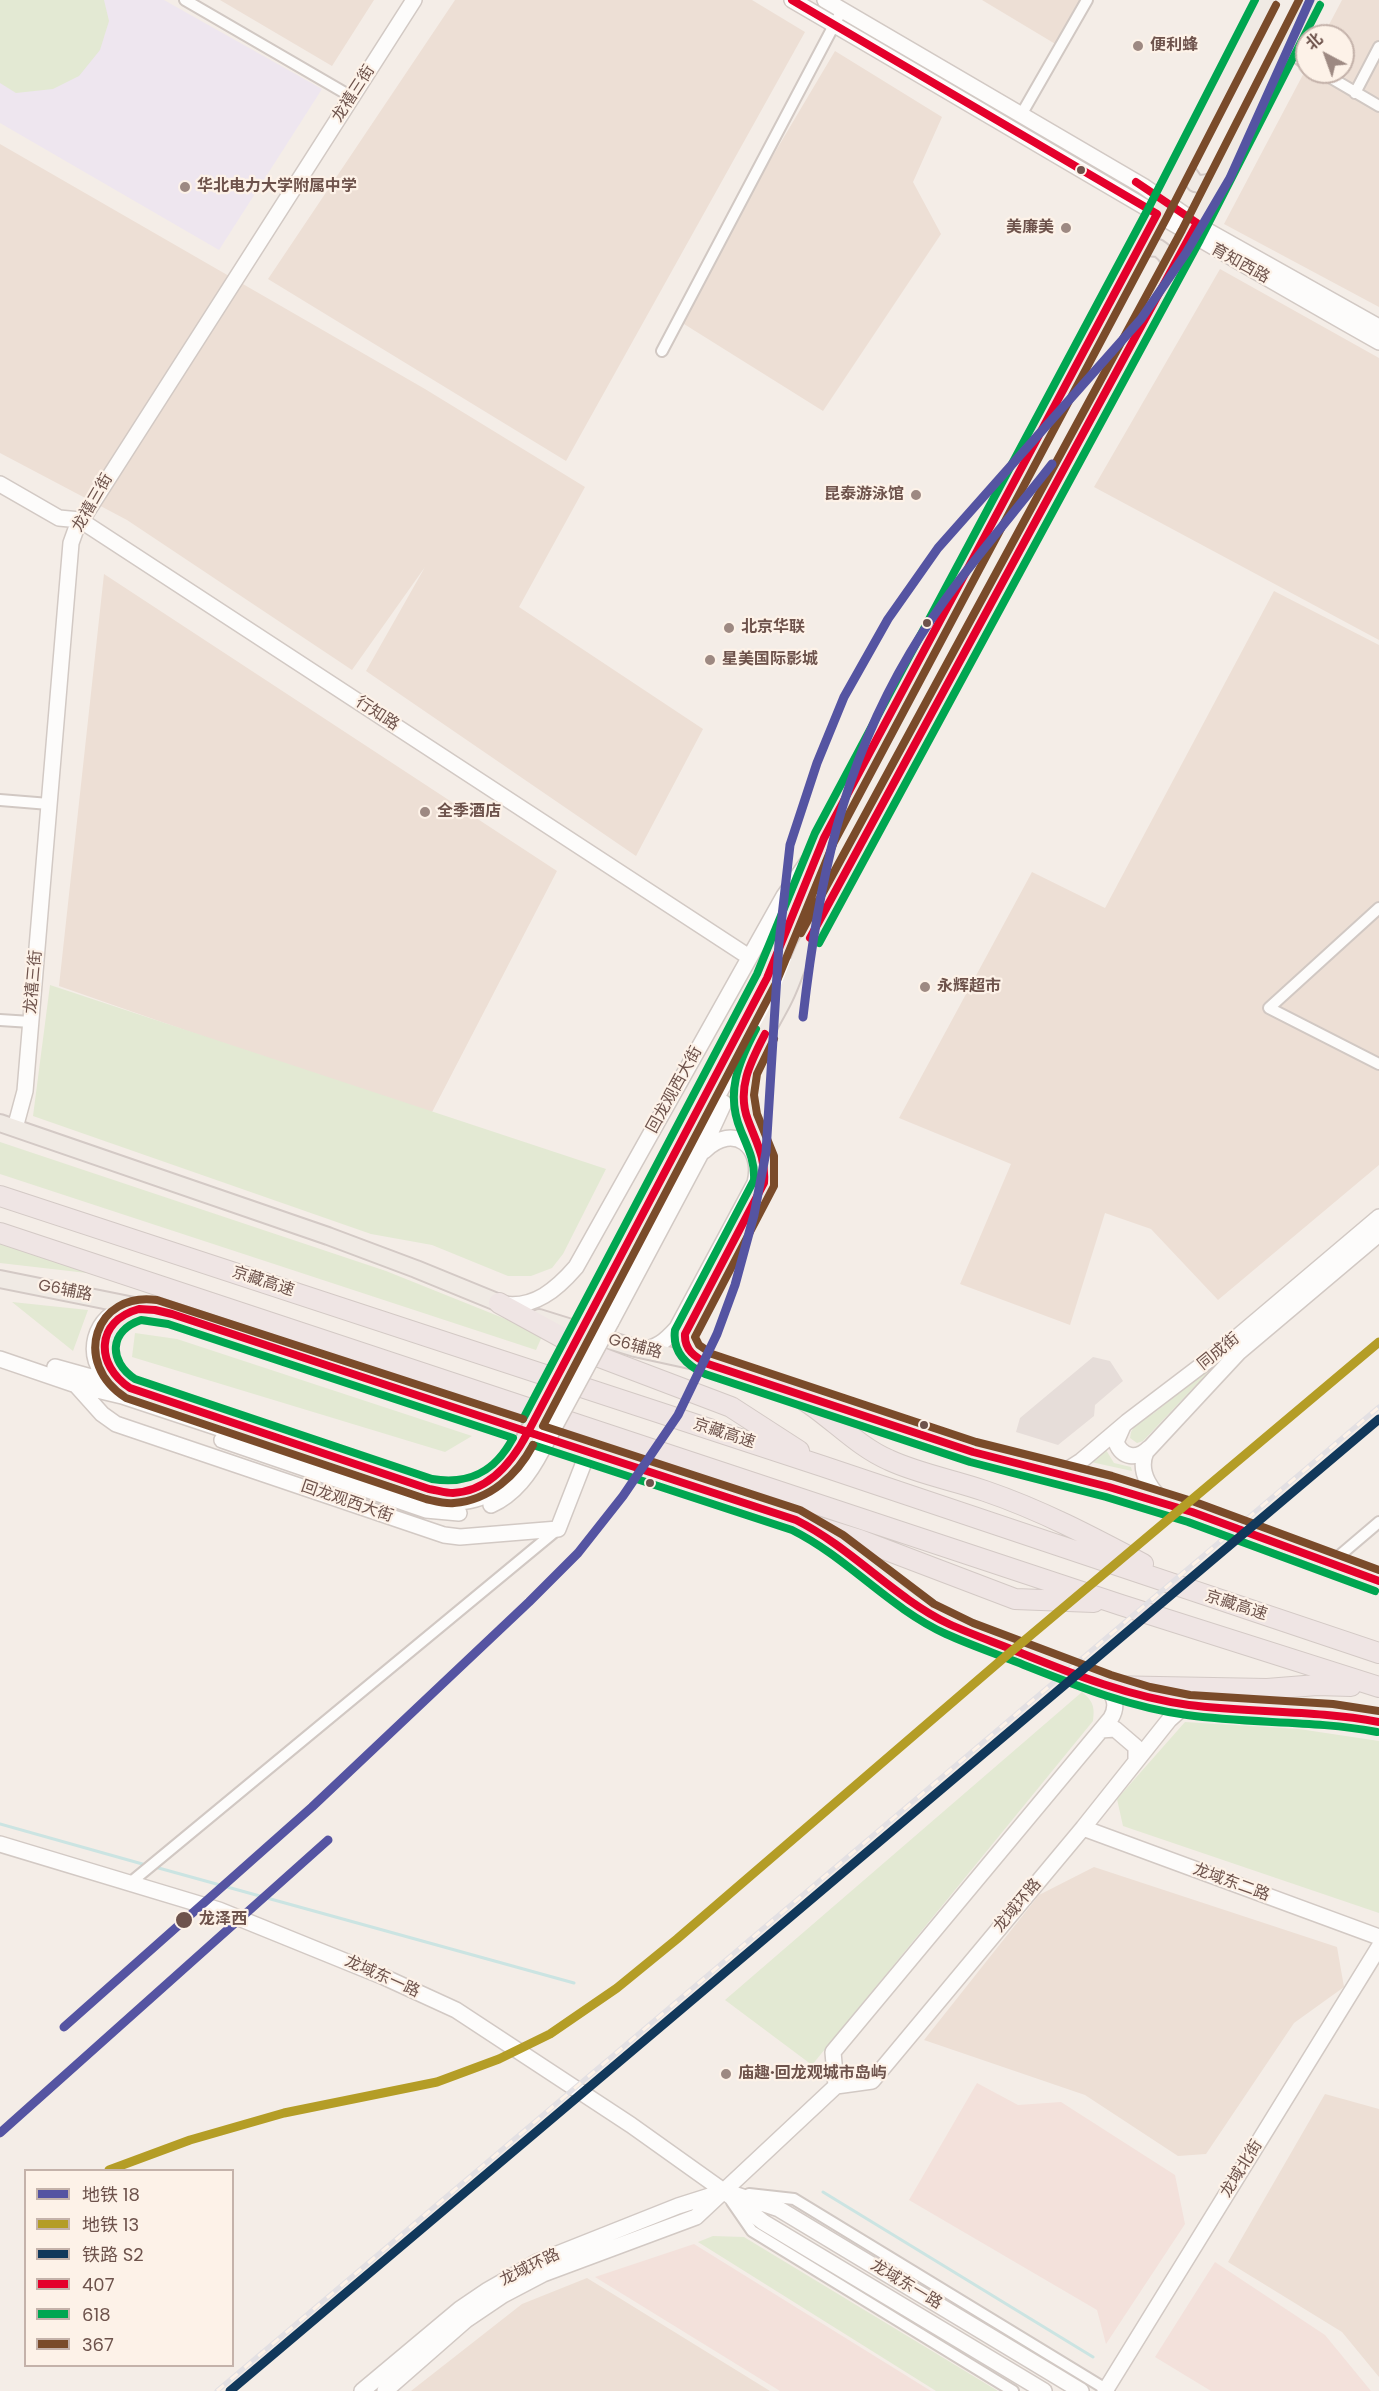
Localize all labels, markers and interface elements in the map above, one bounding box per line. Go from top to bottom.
north arrow [1295,24,1355,84]
text: 北 [1301,28,1328,55]
place label: 便利蜂 [1150,36,1198,56]
marker: 便利蜂 [1131,39,1145,53]
street label: 龙禧三街 [329,62,379,126]
unlabelled marker [1075,164,1087,176]
place label: 华北电力大学附属中学 [197,177,357,197]
marker: 华北电力大学附属中学 [178,180,192,194]
place label: 美廉美 [1006,218,1054,238]
marker: 美廉美 [1059,221,1073,235]
street label: 育知西路 [1207,240,1273,288]
street label: 龙禧三街 [69,470,117,536]
place label: 昆泰游泳馆 [824,485,904,505]
marker: 昆泰游泳馆 [909,488,923,502]
unlabelled marker [921,617,933,629]
place label: 北京华联 [741,618,805,638]
marker: 北京华联 [722,621,736,635]
place label: 星美国际影城 [722,650,818,670]
marker: 星美国际影城 [703,653,717,667]
street label: 行知路 [352,693,402,735]
place label: 全季酒店 [437,802,501,822]
marker: 全季酒店 [418,805,432,819]
street label: 龙禧三街 [22,949,46,1015]
place label: 永辉超市 [937,977,1001,997]
marker: 永辉超市 [918,980,932,994]
street label: 回龙观西大街 [643,1043,707,1137]
street label: 京藏高速 [230,1263,296,1301]
street label: G6辅路 [36,1276,94,1306]
street label: 同成街 [1194,1329,1244,1375]
street label: G6辅路 [606,1331,664,1363]
street label: 京藏高速 [691,1415,757,1453]
unlabelled marker [918,1419,930,1431]
street label: 回龙观西大街 [298,1477,396,1527]
unlabelled marker [644,1477,656,1489]
street label: 京藏高速 [1203,1587,1269,1625]
street label: 龙域东二路 [1190,1860,1272,1906]
street label: 龙域环路 [990,1875,1046,1937]
marker: 龙泽西 [174,1910,194,1930]
place label: 龙泽西 [199,1910,247,1930]
street label: 龙域东一路 [342,1952,422,2002]
place label: 庙趣·回龙观城市岛屿 [738,2064,887,2084]
marker: 庙趣·回龙观城市岛屿 [719,2067,733,2081]
street label: 龙域北街 [1217,2137,1267,2201]
legend [24,2169,234,2367]
text: 地铁 18 [82,2182,140,2207]
text: 地铁 13 [82,2212,139,2237]
text: 铁路 S2 [82,2242,144,2267]
street label: 龙域环路 [497,2245,563,2291]
street label: 龙域东一路 [867,2256,945,2314]
text: 407 [82,2272,114,2297]
text: 618 [82,2302,111,2327]
text: 367 [82,2332,114,2357]

